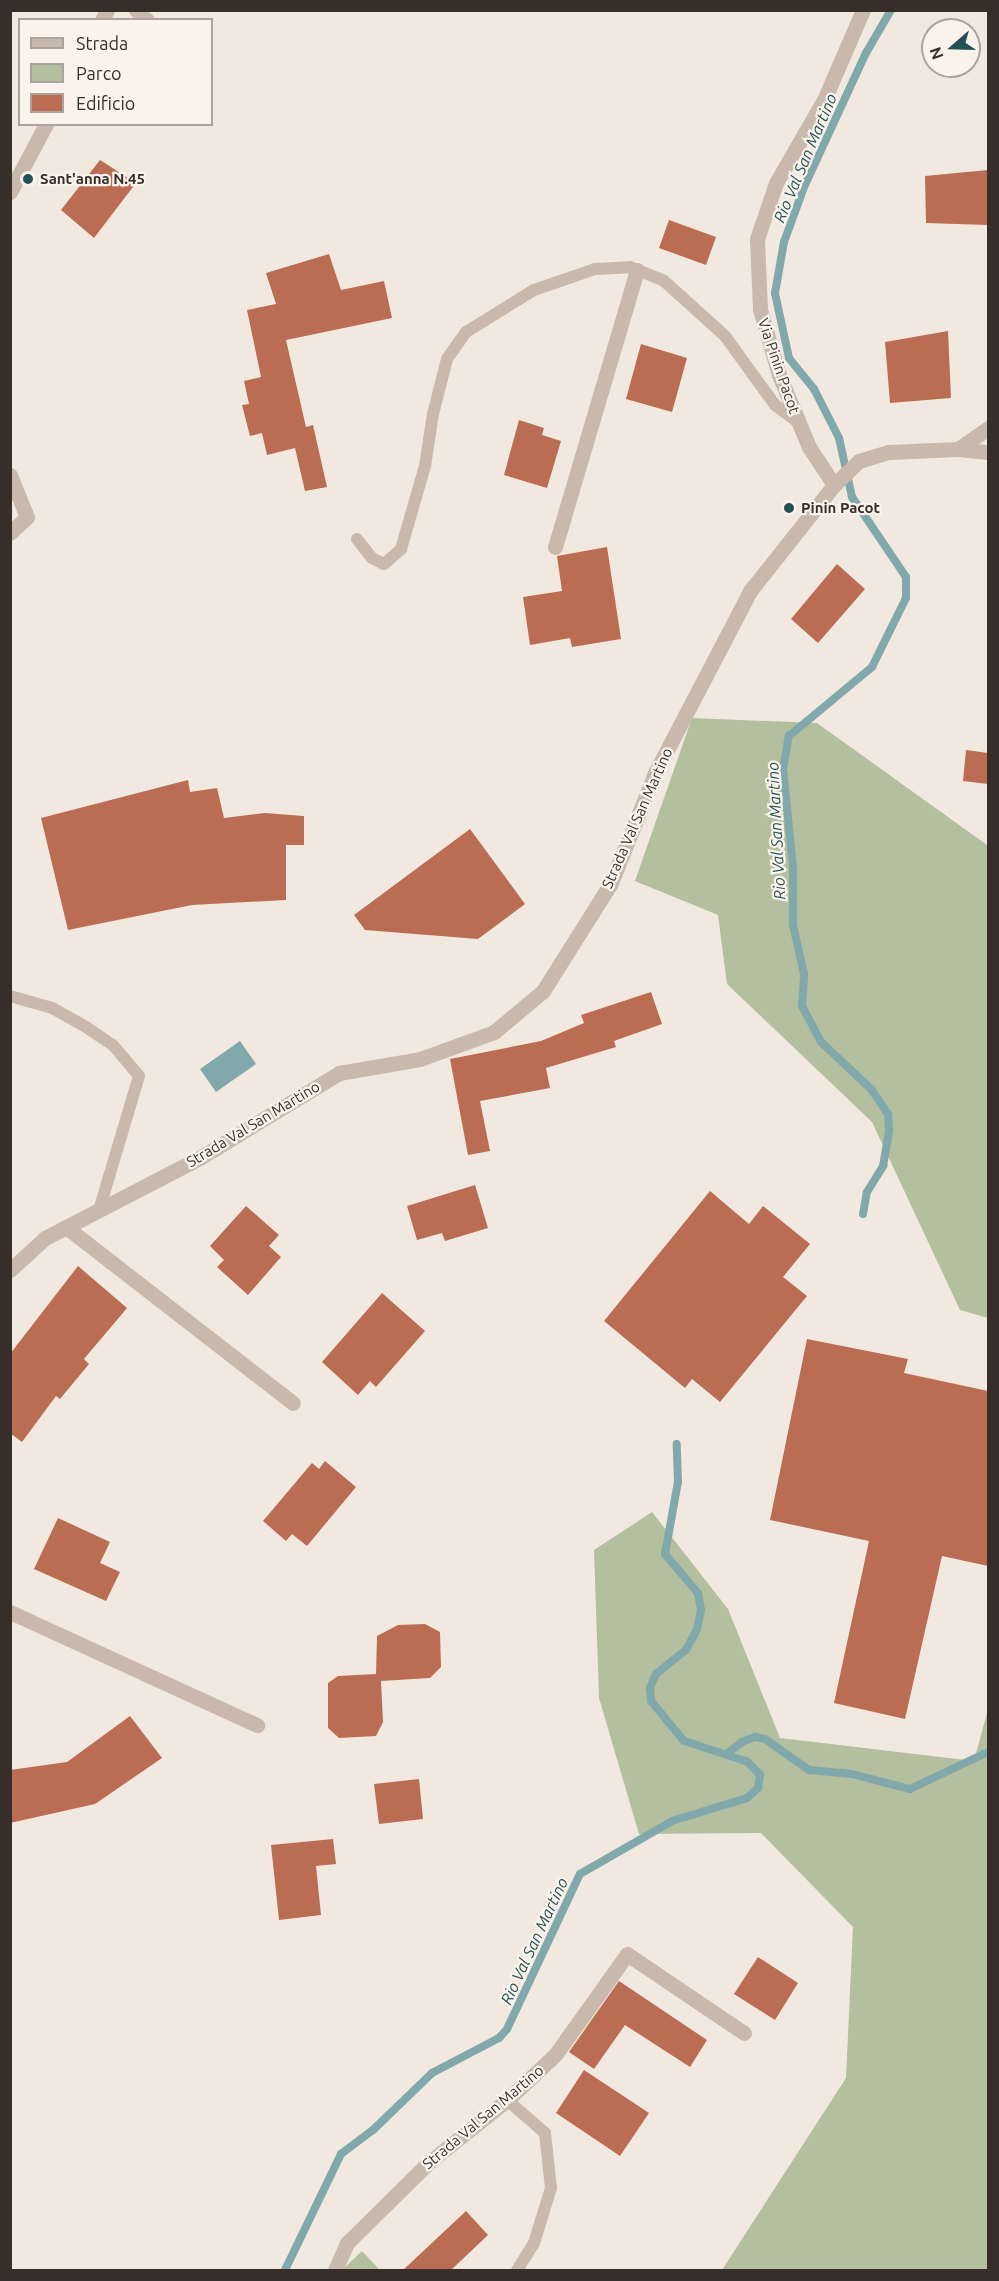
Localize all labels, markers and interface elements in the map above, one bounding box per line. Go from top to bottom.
legend [18,18,213,126]
north arrow [921,18,981,78]
text: Strada [76,33,128,53]
text: N [925,45,946,62]
text: Parco [76,63,122,83]
water label: Rio Val San Martino [769,91,841,225]
text: Edificio [76,93,135,113]
place label: Sant'anna N.45 [40,170,145,188]
marker: Sant'anna N.45 [21,172,35,186]
street label: Via Pinin Pacot [754,316,804,416]
place label: Pinin Pacot [801,499,880,517]
marker: Pinin Pacot [782,501,796,515]
street label: Strada Val San Martino [598,745,676,891]
water label: Rio Val San Martino [763,762,789,900]
street label: Strada Val San Martino [183,1077,323,1171]
water label: Rio Val San Martino [496,1875,572,2007]
street label: Strada Val San Martino [419,2061,547,2173]

